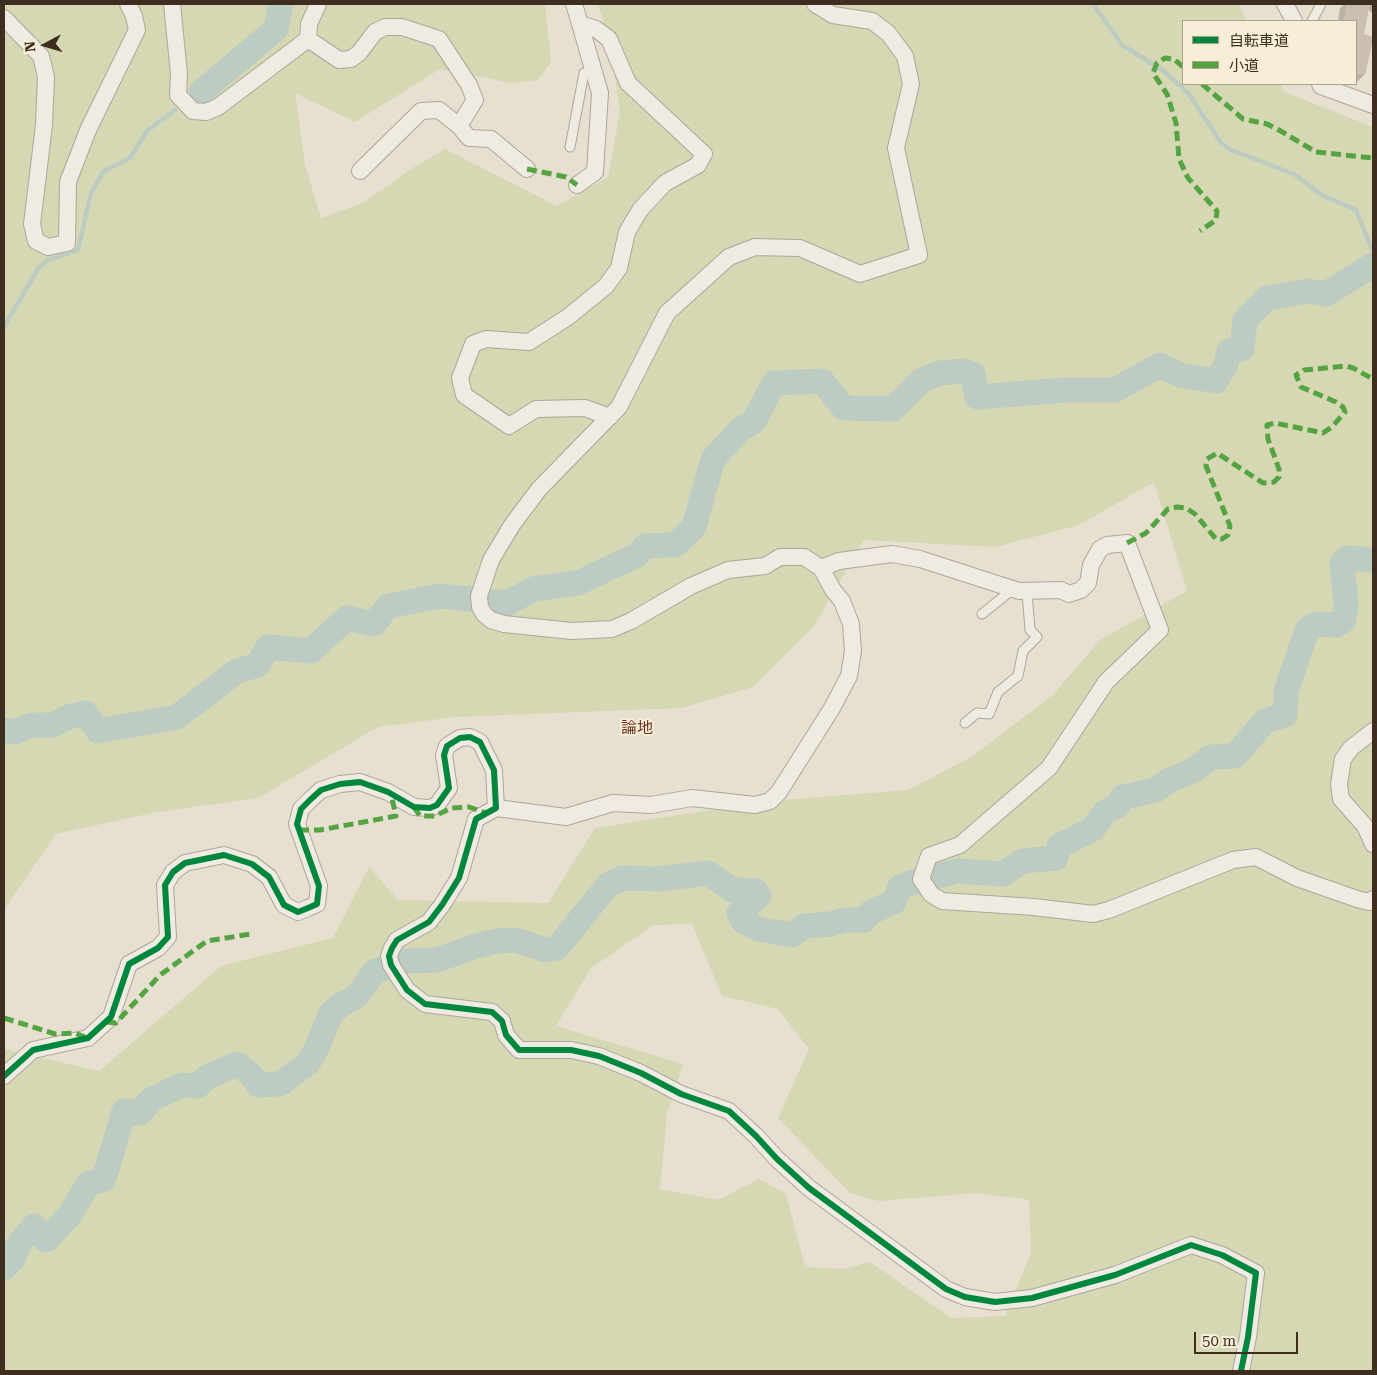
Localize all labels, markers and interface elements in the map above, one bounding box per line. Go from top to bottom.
north arrow [20,20,70,70]
legend [1182,20,1357,85]
text: 自転車道 [1229,32,1289,50]
text: N [22,40,39,53]
text: 小道 [1229,57,1259,75]
district label: 論地 [621,718,653,738]
scale bar [1197,1322,1301,1354]
text: 50 m [1202,1332,1236,1350]

